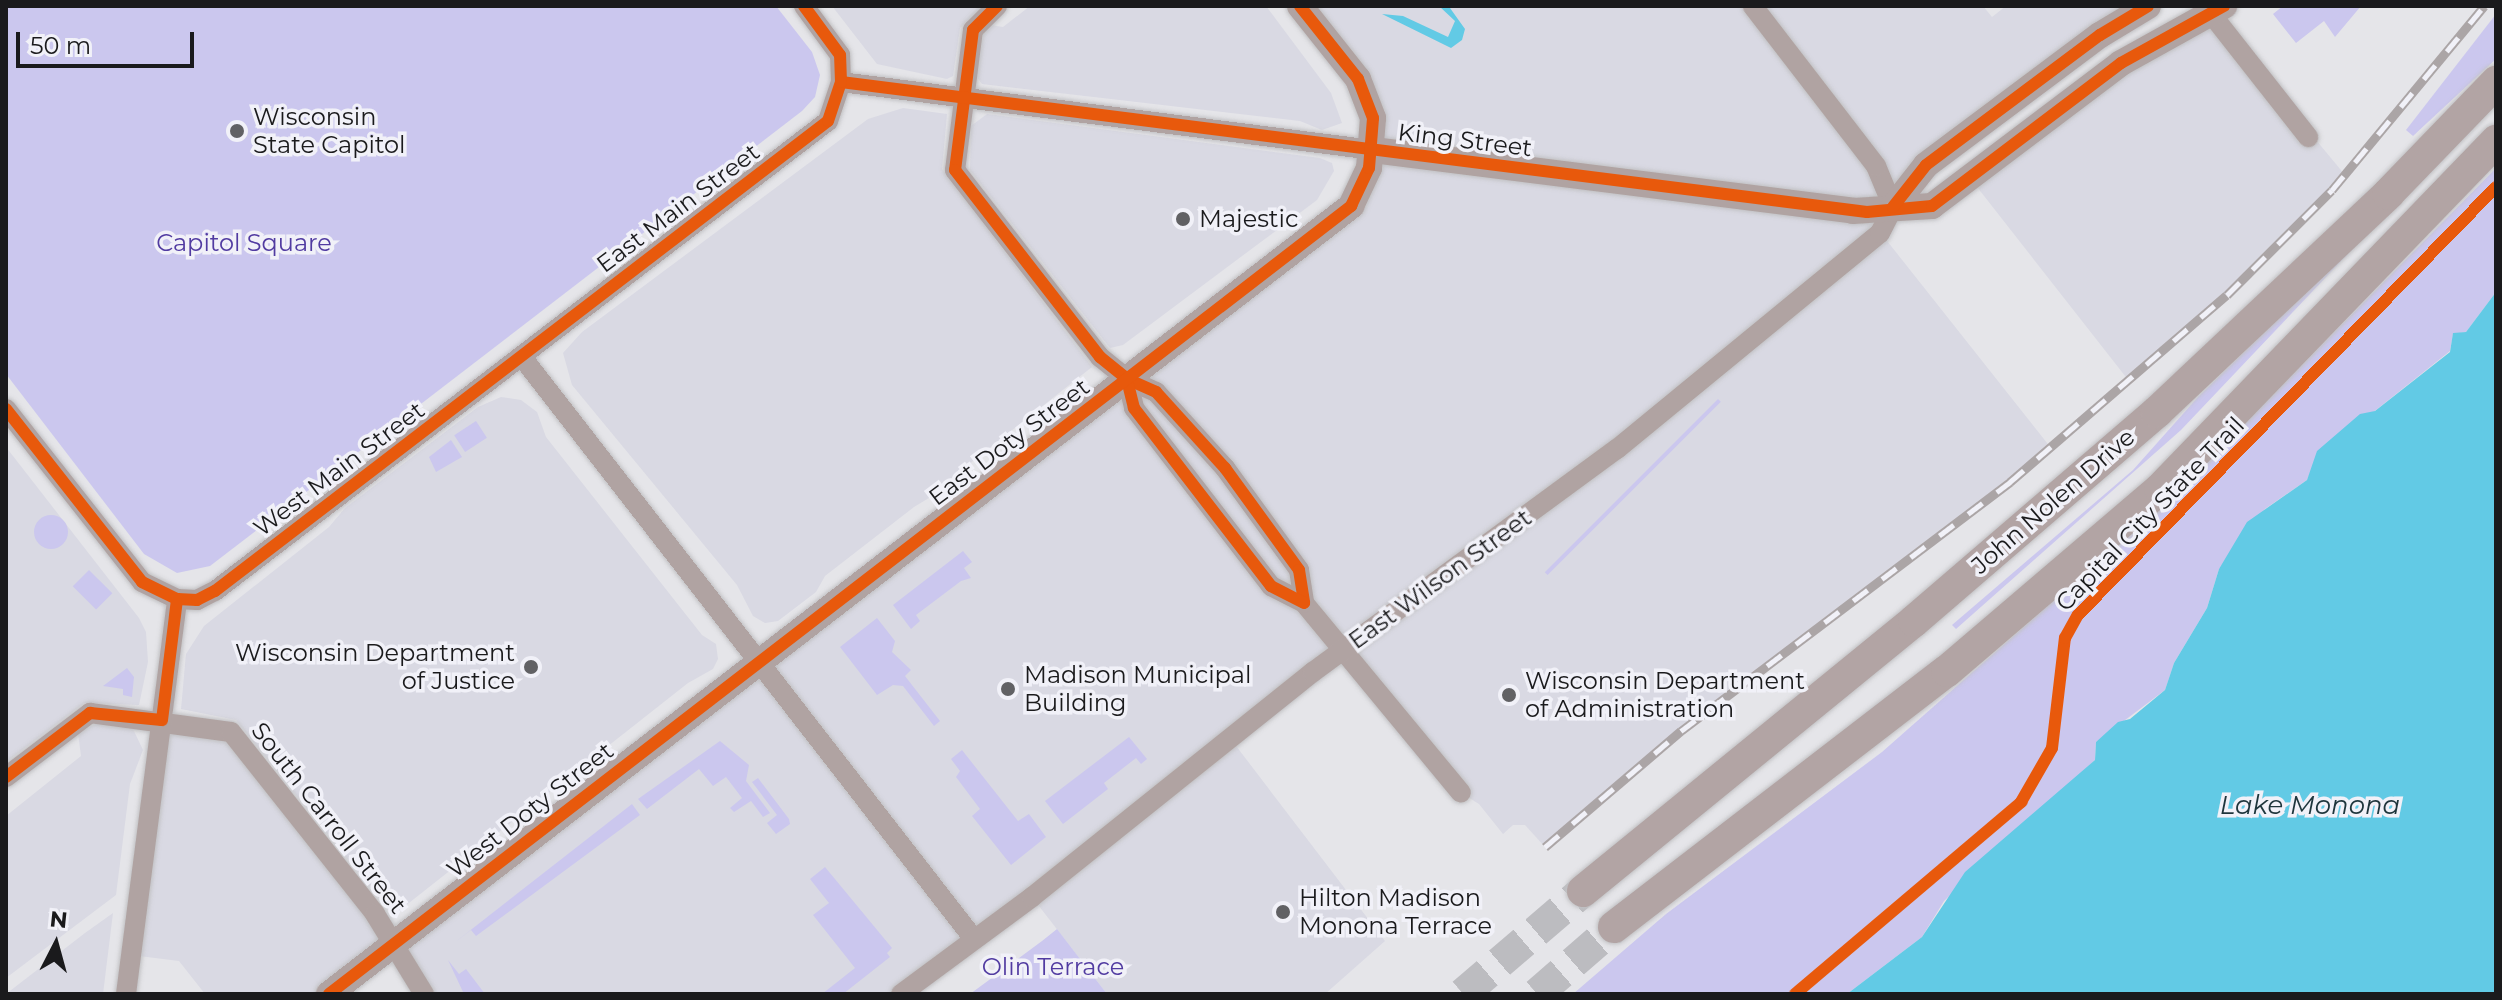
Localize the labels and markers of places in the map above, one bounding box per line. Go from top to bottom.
place label: Wisconsin State Capitol [253,103,406,159]
marker: Wisconsin State Capitol [228,122,246,140]
place label: Majestic [1199,205,1299,233]
marker: Majestic [1174,210,1192,228]
place label: Wisconsin Department of Justice [235,639,515,695]
marker: Wisconsin Department of Justice [522,658,540,676]
place label: Madison Municipal Building [1024,661,1251,717]
place label: Wisconsin Department of Administration [1525,667,1805,723]
marker: Madison Municipal Building [999,680,1017,698]
marker: Wisconsin Department of Administration [1500,686,1518,704]
place label: Hilton Madison Monona Terrace [1299,884,1492,940]
marker: Hilton Madison Monona Terrace [1274,903,1292,921]

